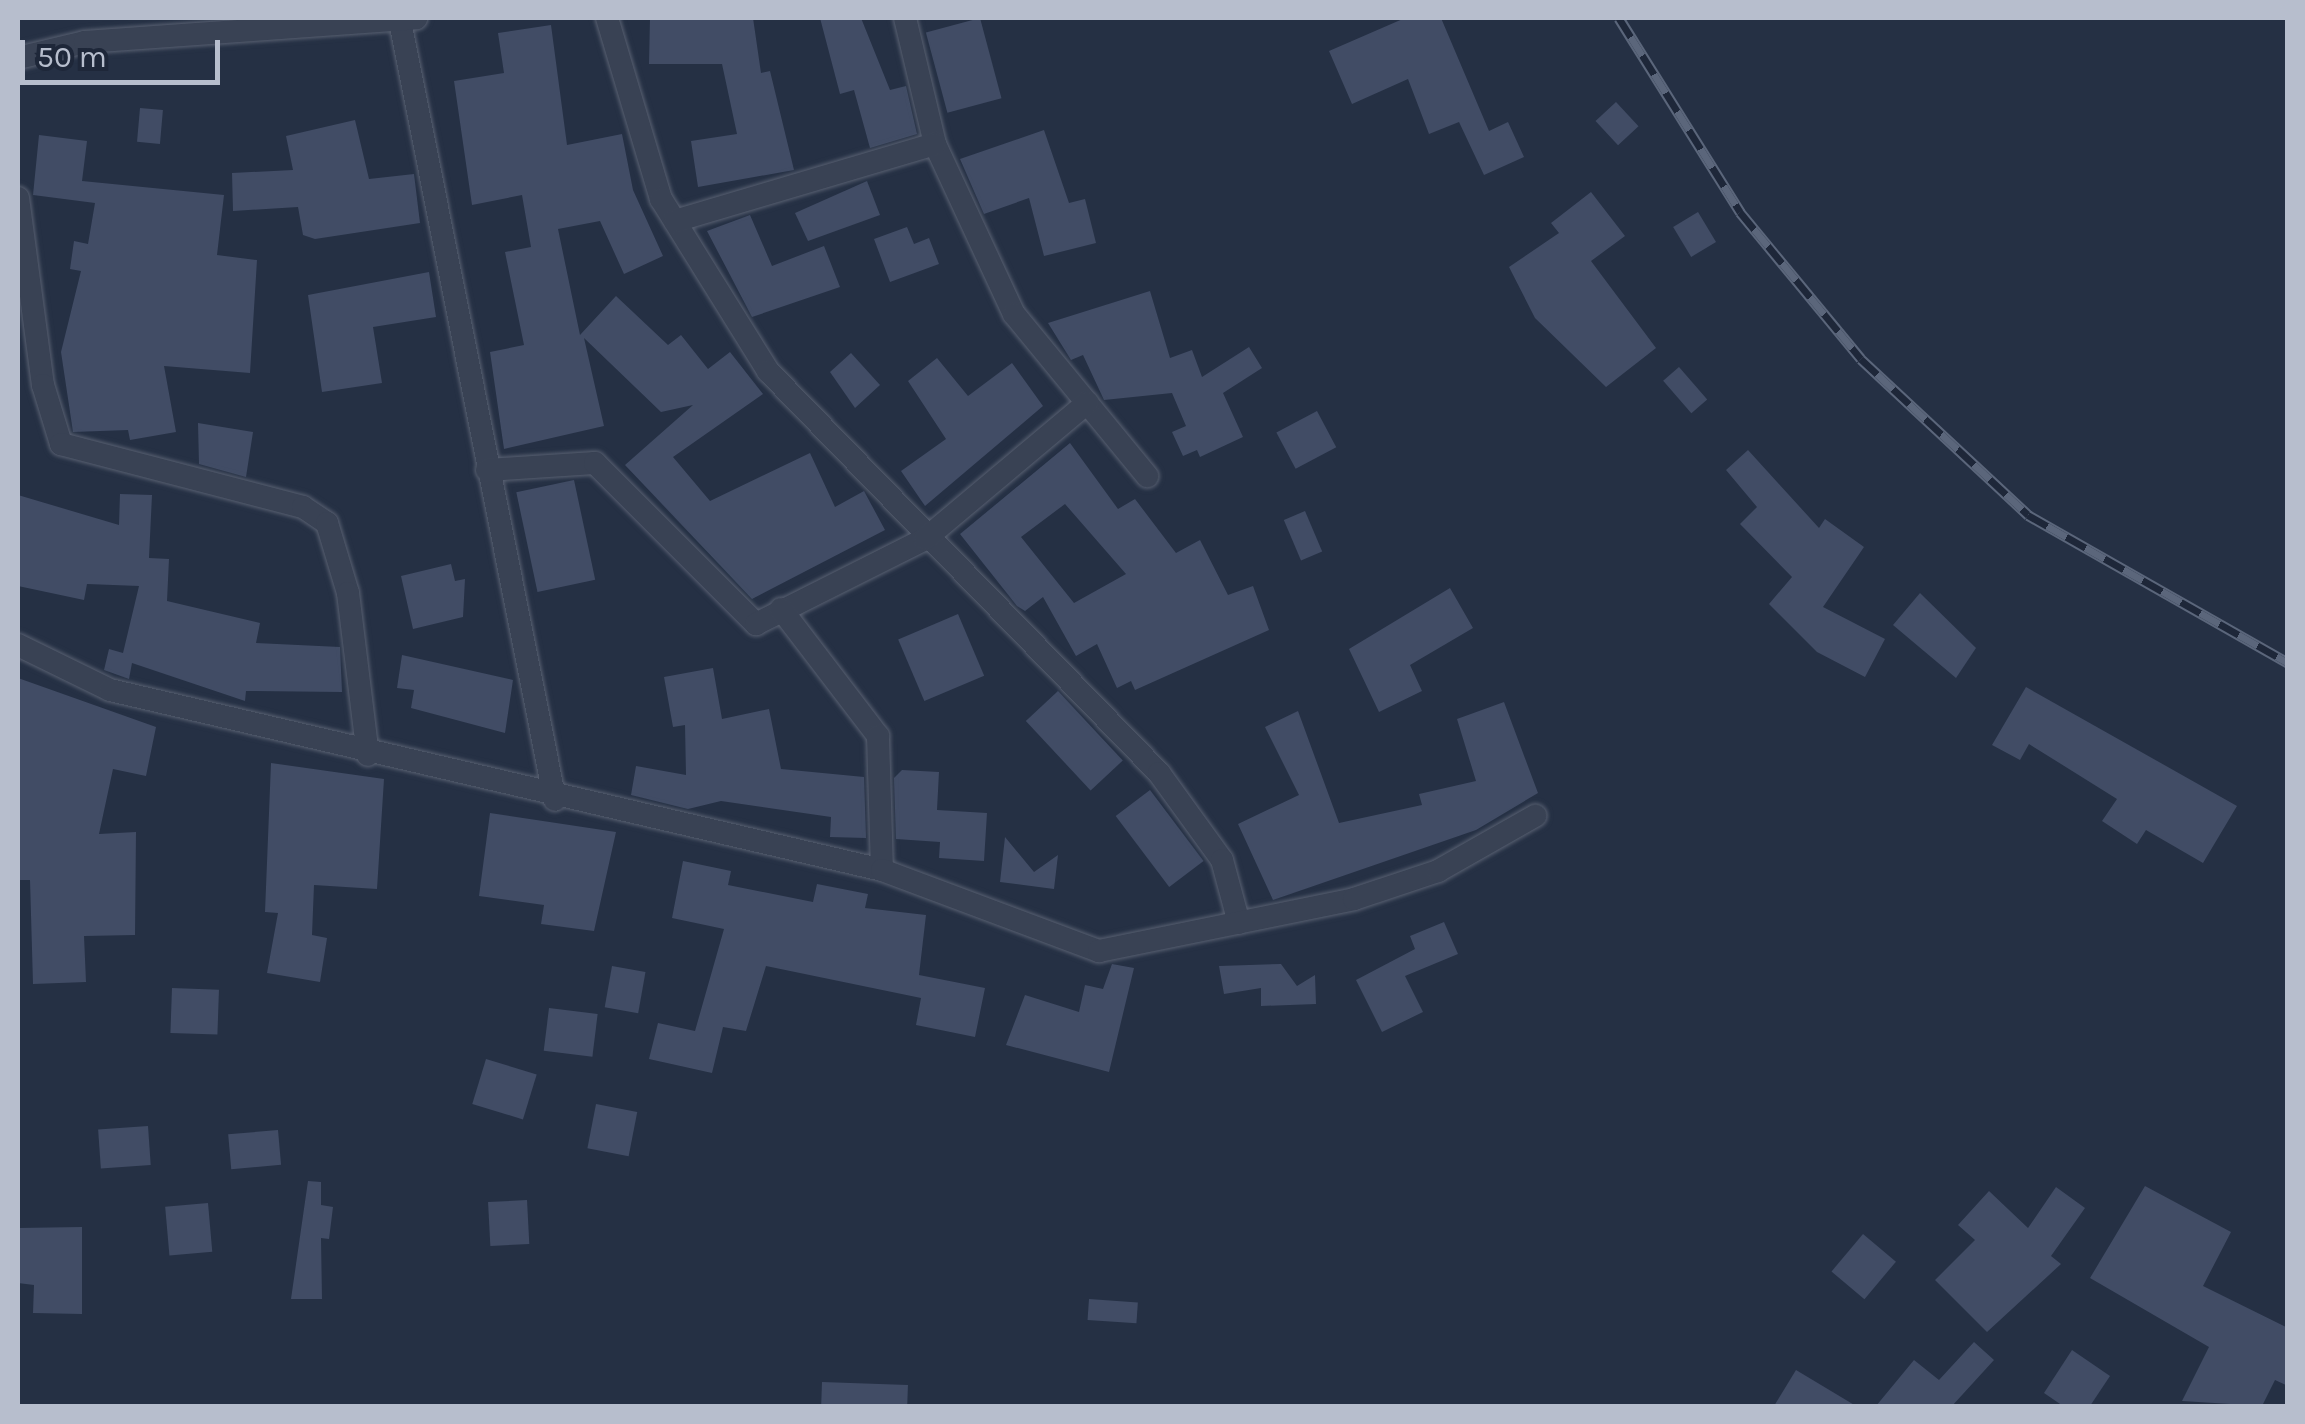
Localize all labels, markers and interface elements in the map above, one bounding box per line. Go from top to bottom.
scale bar [25,20,225,82]
text: 50 m [37,39,107,75]

